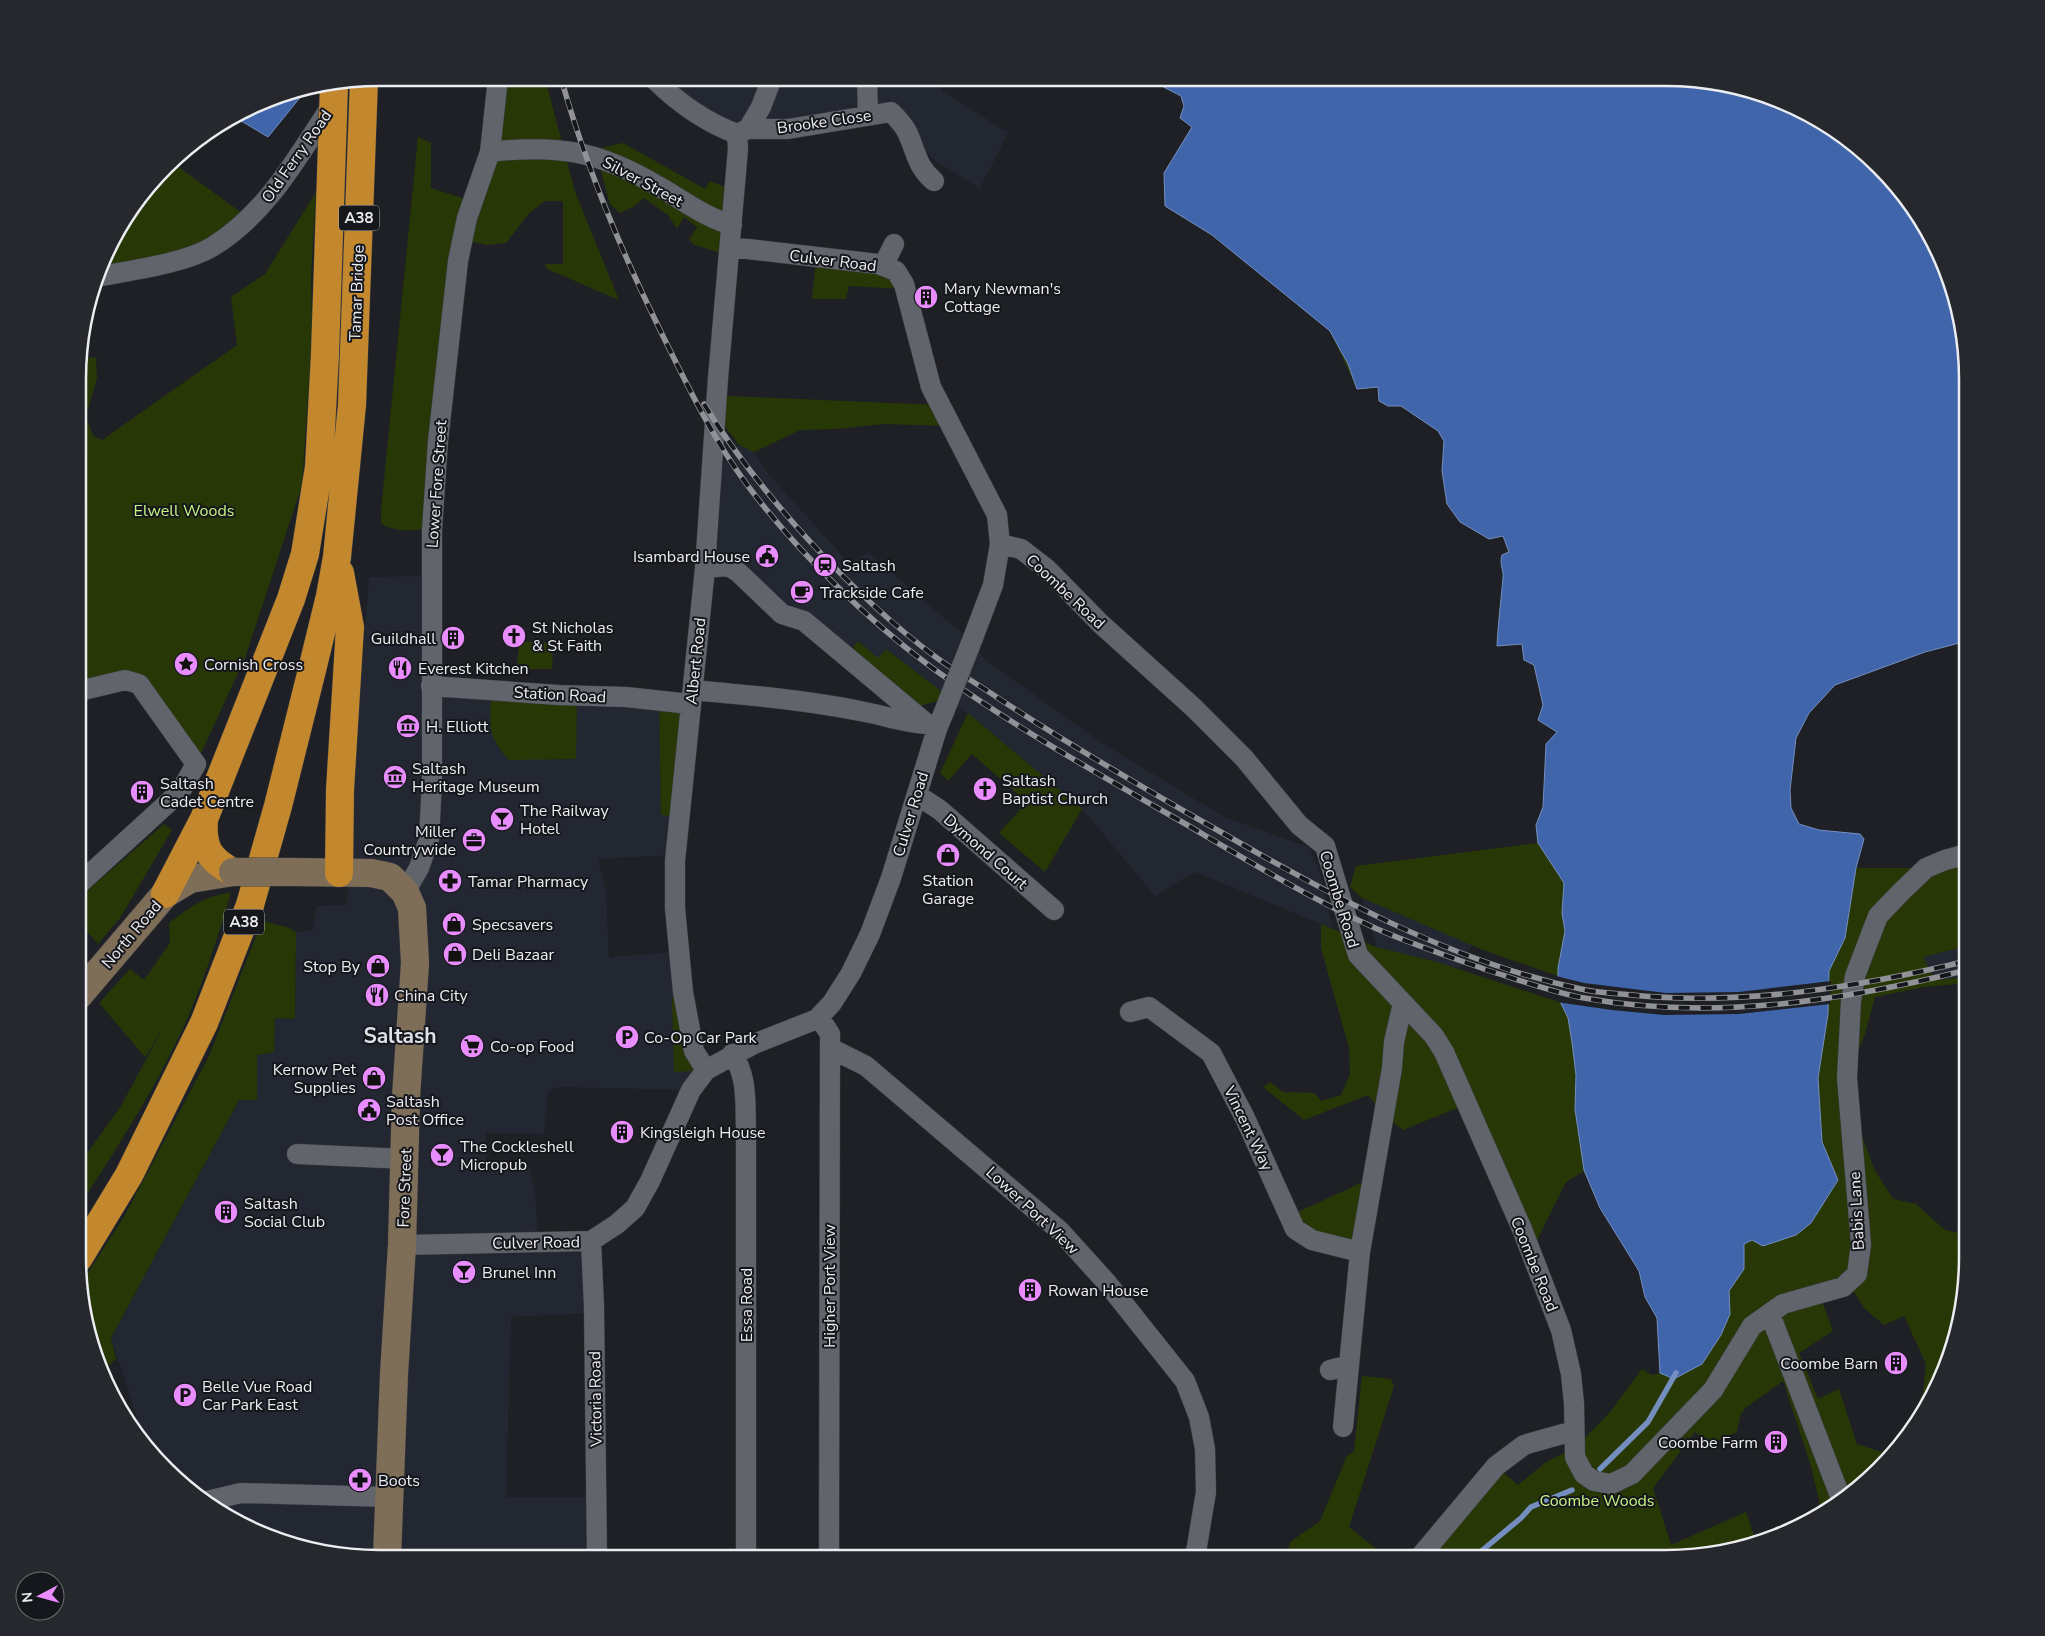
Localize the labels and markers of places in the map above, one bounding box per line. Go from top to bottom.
place label: Mary Newman's Cottage [944,278,1061,318]
building icon: Mary Newman's Cottage [913,284,939,310]
public building icon: Isambard House [754,543,780,569]
place label: Isambard House [633,546,750,568]
station icon: Saltash [812,552,838,578]
place label: Saltash [842,555,896,577]
cafe icon: Trackside Cafe [789,579,815,605]
place label: Trackside Cafe [820,582,924,604]
place label: St Nicholas & St Faith [532,617,613,657]
church icon: St Nicholas & St Faith [501,623,527,649]
building icon: Guildhall [440,625,466,651]
place label: Guildhall [371,628,436,650]
place icon: Cornish Cross [173,651,199,677]
place label: Cornish Cross [204,654,303,676]
restaurant icon: Everest Kitchen [387,655,413,681]
place label: Everest Kitchen [418,658,529,680]
museum icon: H. Elliott [395,713,421,739]
place label: H. Elliott [426,716,489,738]
place label: Saltash Heritage Museum [412,758,540,798]
museum icon: Saltash Heritage Museum [382,764,408,790]
place label: Saltash Baptist Church [1002,770,1108,810]
place label: Saltash Cadet Centre [160,773,254,813]
church icon: Saltash Baptist Church [972,776,998,802]
building icon: Saltash Cadet Centre [129,779,155,805]
place label: The Railway Hotel [520,800,609,840]
bar icon: The Railway Hotel [489,806,515,832]
place label: Miller Countrywide [363,821,456,861]
office icon: Miller Countrywide [461,827,487,853]
shop icon: Station Garage [935,842,961,868]
pharmacy icon: Tamar Pharmacy [437,868,463,894]
place label: Station Garage [922,870,974,910]
place label: Tamar Pharmacy [468,871,589,893]
shop icon: Specsavers [441,911,467,937]
place label: Specsavers [472,914,553,936]
shop icon: Deli Bazaar [442,941,468,967]
place label: Deli Bazaar [472,944,555,966]
shop icon: Stop By [365,953,391,979]
place label: Stop By [303,956,361,978]
restaurant icon: China City [364,982,390,1008]
place label: China City [394,985,468,1007]
parking icon: Co-Op Car Park [614,1024,640,1050]
place label: Co-Op Car Park [644,1027,758,1049]
supermarket icon: Co-op Food [459,1033,485,1059]
place label: Co-op Food [490,1036,574,1058]
place label: Kernow Pet Supplies [273,1059,356,1099]
shop icon: Kernow Pet Supplies [361,1065,387,1091]
place label: Saltash Post Office [386,1091,464,1131]
public building icon: Saltash Post Office [356,1097,382,1123]
building icon: Kingsleigh House [609,1119,635,1145]
place label: Kingsleigh House [640,1122,766,1144]
place label: The Cockleshell Micropub [460,1136,574,1176]
bar icon: The Cockleshell Micropub [429,1142,455,1168]
place label: Saltash Social Club [244,1193,325,1233]
building icon: Saltash Social Club [213,1199,239,1225]
bar icon: Brunel Inn [451,1259,477,1285]
place label: Brunel Inn [482,1262,556,1284]
building icon: Rowan House [1017,1277,1043,1303]
place label: Rowan House [1048,1280,1149,1302]
building icon: Coombe Barn [1883,1350,1909,1376]
place label: Coombe Barn [1780,1353,1878,1375]
place label: Belle Vue Road Car Park East [202,1376,312,1416]
parking icon: Belle Vue Road Car Park East [172,1382,198,1408]
building icon: Coombe Farm [1763,1429,1789,1455]
place label: Coombe Farm [1658,1432,1758,1454]
pharmacy icon: Boots [347,1467,373,1493]
place label: Boots [378,1470,420,1492]

